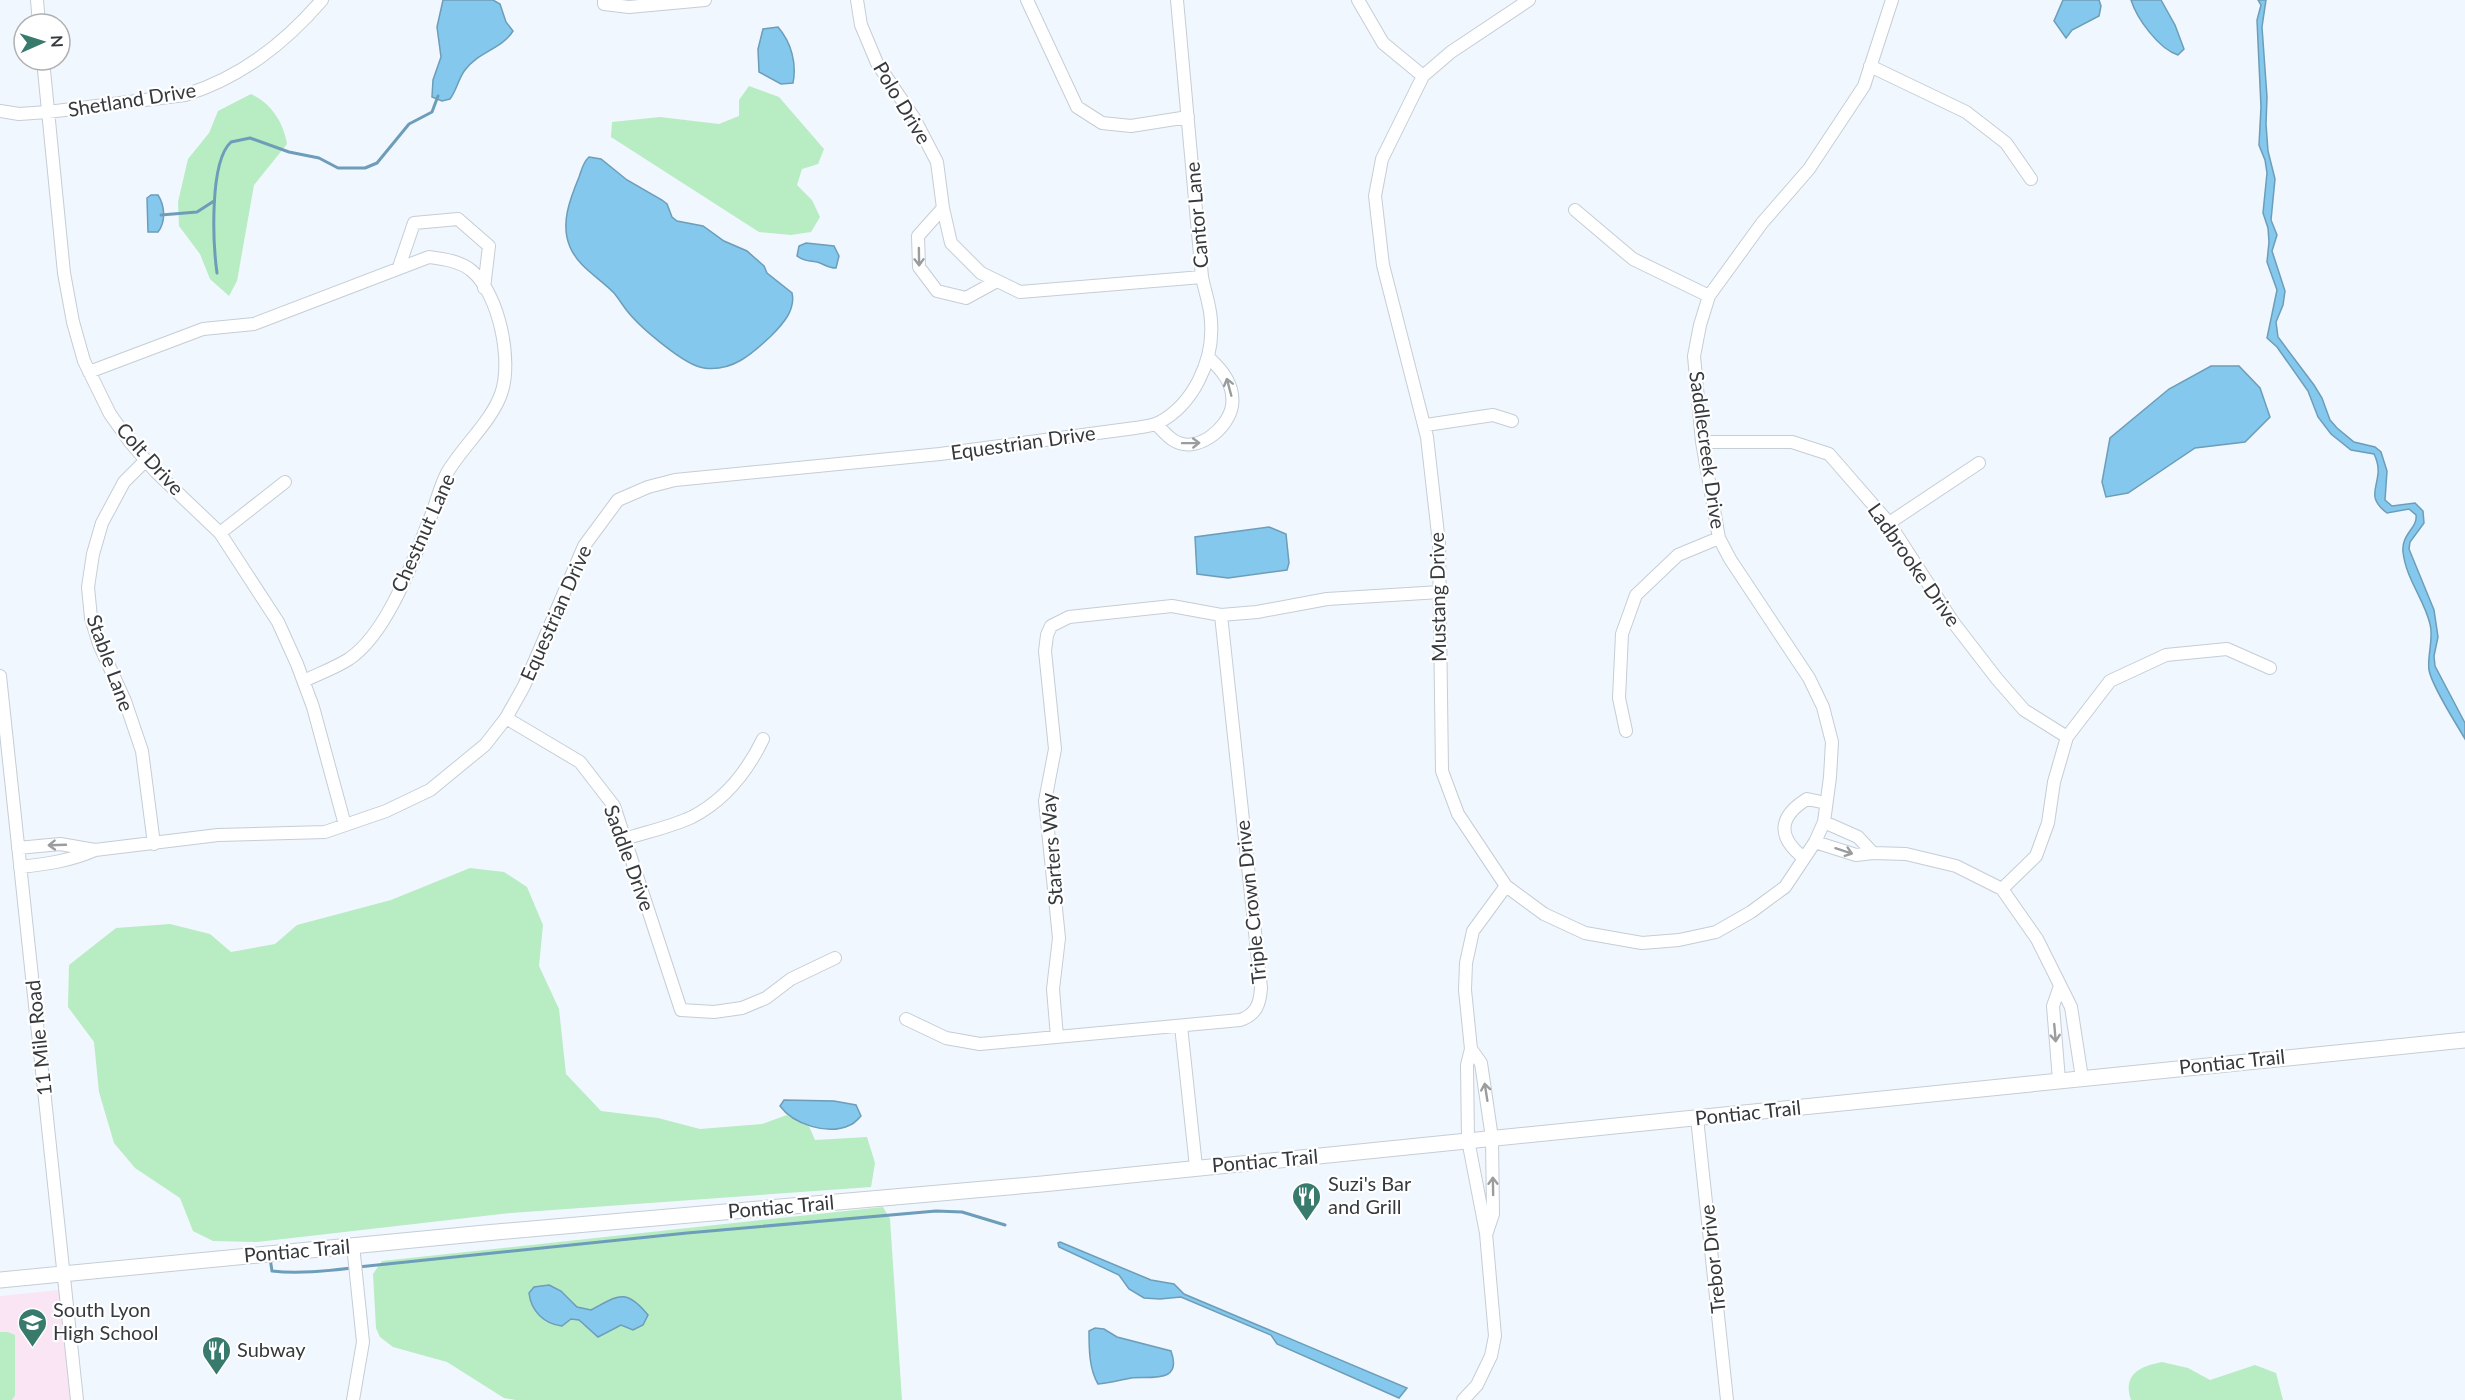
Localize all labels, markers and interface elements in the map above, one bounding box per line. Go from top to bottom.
north arrow [12,12,72,72]
text: N [48,35,67,48]
street label: Polo Drive [869,57,937,148]
street label: Shetland Drive [66,77,198,121]
street label: Cantor Lane [1179,161,1213,269]
one-way arrow [913,247,924,267]
street label: Saddlecreek Drive [1685,370,1731,530]
one-way arrow [1222,378,1234,397]
street label: Colt Drive [112,417,190,500]
street label: Equestrian Drive [949,420,1097,464]
one-way arrow [1181,437,1200,449]
street label: Chestnut Lane [385,469,459,596]
street label: Ladbrooke Drive [1863,498,1966,631]
street label: Mustang Drive [1424,532,1450,662]
street label: Equestrian Drive [514,541,596,684]
street label: Stable Lane [82,611,139,714]
street label: Starters Way [1035,791,1067,906]
street label: Saddle Drive [600,801,660,914]
street label: Triple Crown Drive [1229,819,1271,985]
one-way arrow [47,839,67,851]
one-way arrow [1834,846,1853,857]
street label: 11 Mile Road [20,979,56,1097]
one-way arrow [2050,1022,2061,1042]
street label: Pontiac Trail [2178,1044,2286,1078]
one-way arrow [1481,1083,1492,1102]
street label: Pontiac Trail [1694,1095,1802,1129]
street label: Pontiac Trail [1211,1143,1319,1177]
place label: Suzi's Bar and Grill [1328,1171,1412,1218]
one-way arrow [1487,1177,1499,1197]
restaurant icon: Suzi's Bar and Grill [1291,1180,1323,1222]
street label: Pontiac Trail [727,1189,835,1223]
street label: Trebor Drive [1694,1204,1730,1315]
street label: Pontiac Trail [243,1233,351,1267]
place label: South Lyon High School [53,1297,159,1344]
school or university icon: South Lyon High School [16,1306,48,1348]
restaurant icon: Subway [200,1334,232,1376]
place label: Subway [237,1337,306,1361]

